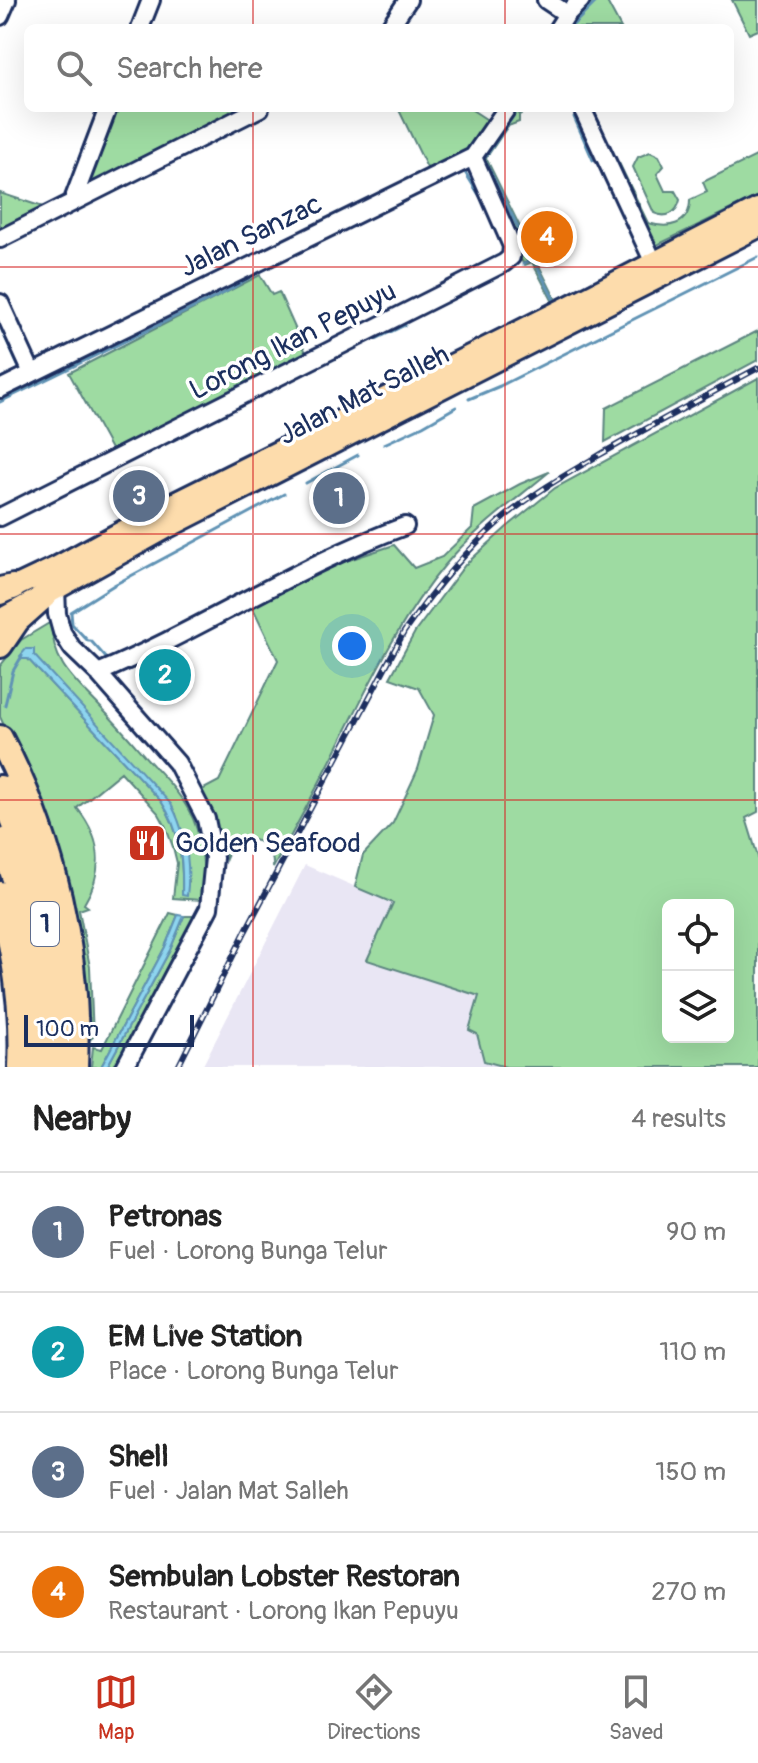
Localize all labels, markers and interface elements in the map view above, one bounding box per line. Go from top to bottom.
search box [24,24,734,112]
icon: search [52,46,96,90]
text: Search here [116,50,263,87]
street label: Jalan Sanzac [174,187,328,285]
pin: 4 [521,207,573,267]
street label: Lorong Ikan Pepuyu [184,274,402,408]
street label: Jalan Mat Salleh [273,337,455,453]
pin: 3 [113,466,165,526]
pin: 1 [313,468,365,528]
your location [332,626,372,666]
pin: 2 [139,645,191,705]
restaurant icon: Golden Seafood [126,822,168,864]
place label: Golden Seafood [175,826,361,861]
map controls [662,899,734,1043]
button: locate [662,899,734,971]
road number: 1 [31,902,59,946]
button: layers [662,971,734,1043]
scale bar [24,1011,194,1047]
text: 100 m [36,1015,99,1043]
text: Nearby [32,1098,131,1141]
text: 4 results [631,1103,726,1135]
text: Petronas [108,1198,222,1235]
text: 1 [53,1216,63,1248]
text: 90 m [666,1216,726,1248]
text: Fuel · Lorong Bunga Telur [108,1235,388,1267]
text: EM Live Station [108,1318,303,1355]
text: 2 [51,1336,65,1368]
text: 110 m [659,1336,726,1368]
text: Place · Lorong Bunga Telur [108,1355,398,1387]
text: Shell [108,1438,169,1475]
text: 3 [51,1456,65,1488]
text: 150 m [655,1456,726,1488]
text: Fuel · Jalan Mat Salleh [108,1475,349,1507]
text: Sembulan Lobster Restoran [108,1558,460,1595]
text: 4 [50,1576,66,1608]
text: 270 m [651,1576,726,1608]
text: Restaurant · Lorong Ikan Pepuyu [108,1595,459,1627]
tab: Map [94,1670,138,1746]
tab: Directions [327,1670,420,1746]
tab: Saved [609,1670,664,1746]

